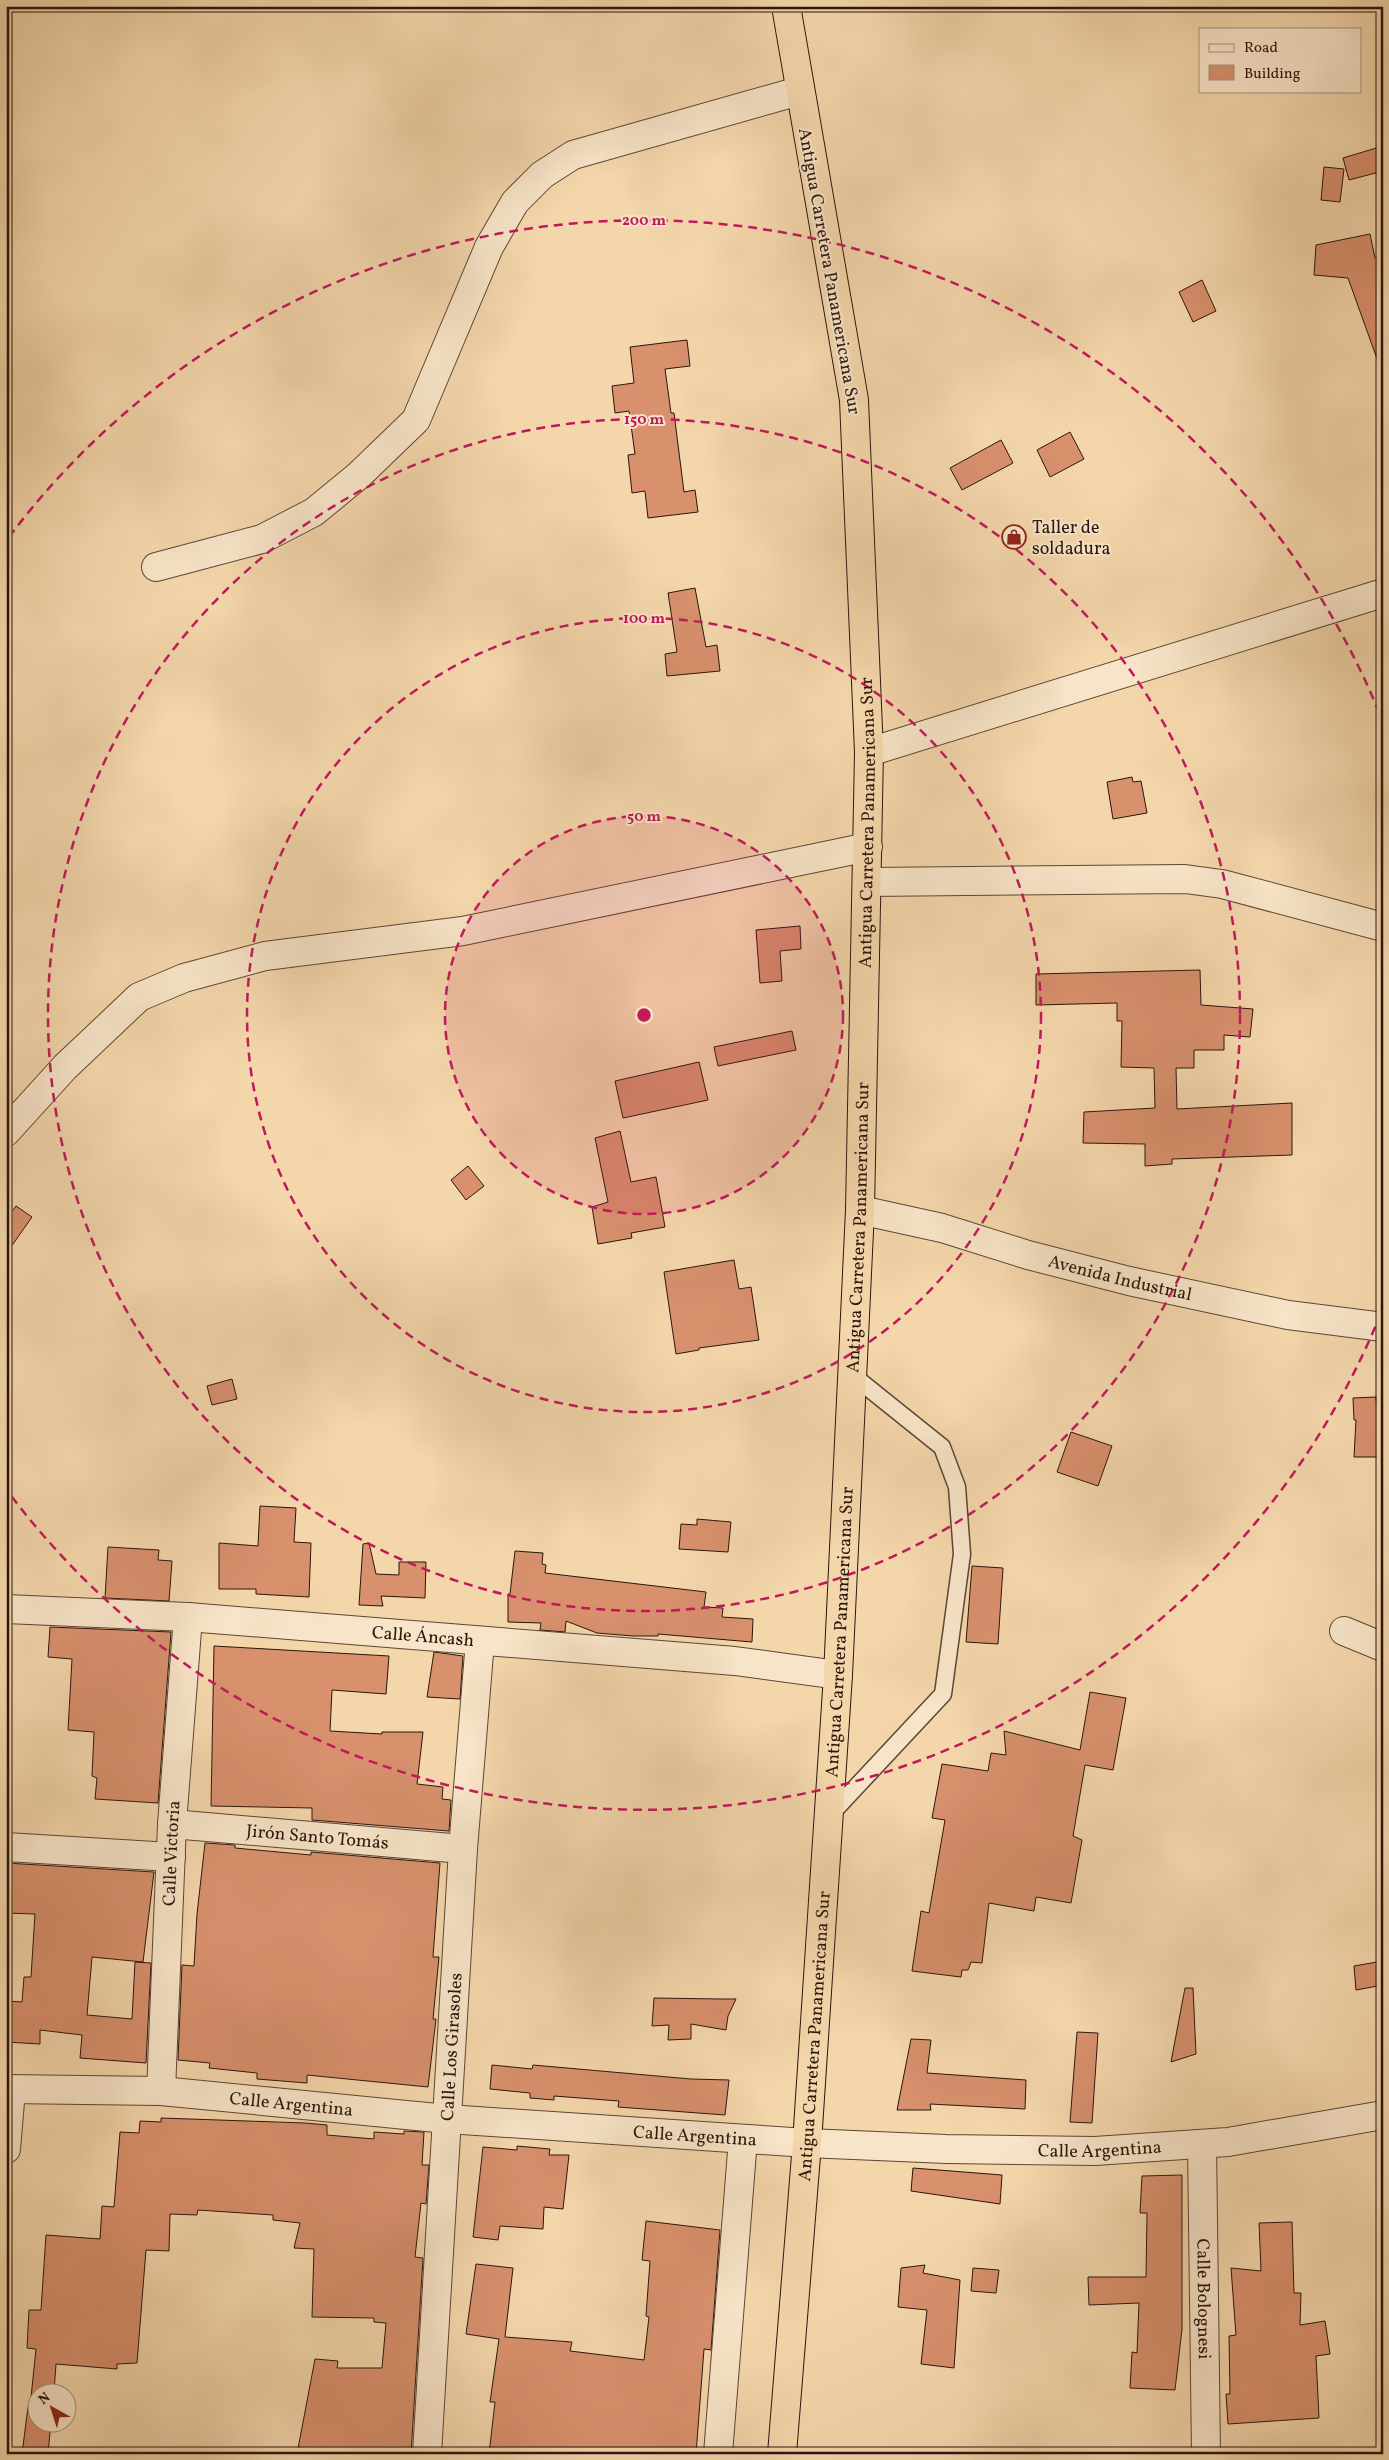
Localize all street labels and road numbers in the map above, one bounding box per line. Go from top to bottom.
street label: Antigua Carretera Panamericana Sur [791,126,866,417]
street label: Antigua Carretera Panamericana Sur [854,676,883,968]
street label: Antigua Carretera Panamericana Sur [841,1081,877,1373]
street label: Avenida Industrial [1045,1250,1194,1308]
street label: Antigua Carretera Panamericana Sur [820,1486,861,1778]
street label: Calle Áncash [371,1621,475,1654]
street label: Calle Victoria [158,1800,188,1907]
street label: Jirón Santo Tomás [245,1819,390,1857]
street label: Antigua Carretera Panamericana Sur [793,1890,838,2182]
street label: Calle Los Girasoles [436,1972,470,2122]
street label: Calle Argentina [228,2087,354,2124]
street label: Calle Argentina [632,2120,758,2154]
street label: Calle Argentina [1038,2136,1162,2165]
street label: Calle Bolognesi [1189,2238,1216,2360]

